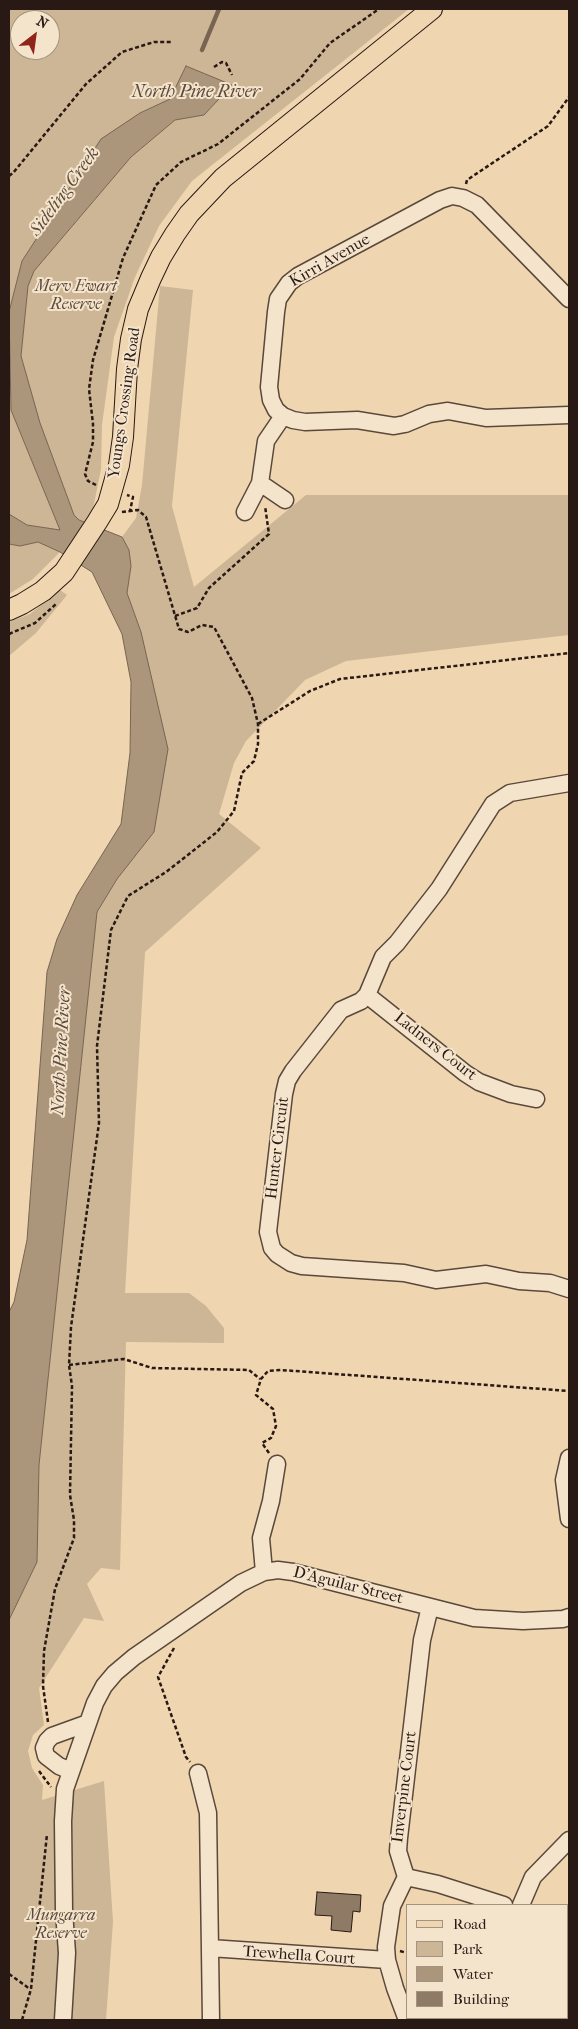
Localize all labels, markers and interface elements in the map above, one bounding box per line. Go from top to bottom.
north arrow [10,10,60,60]
text: N [33,12,51,32]
water label: North Pine River [132,82,260,104]
water label: Sideling Creek [25,143,105,241]
street label: Kirri Avenue [286,230,374,292]
park label: Merv Ewart Reserve [35,277,117,315]
street label: Youngs Crossing Road [105,326,145,480]
water label: North Pine River [48,986,76,1116]
street label: Ladners Court [390,1009,480,1085]
street label: Hunter Circuit [262,1096,294,1200]
street label: D'Aguilar Street [291,1563,405,1609]
street label: Inverpine Court [389,1730,421,1844]
legend [406,1904,568,2019]
park label: Mungarra Reserve [27,1906,95,1944]
text: Road [453,1915,486,1933]
text: Park [453,1940,483,1958]
street label: Trewhella Court [242,1942,356,1970]
text: Water [453,1965,493,1983]
text: Building [453,1990,509,2008]

